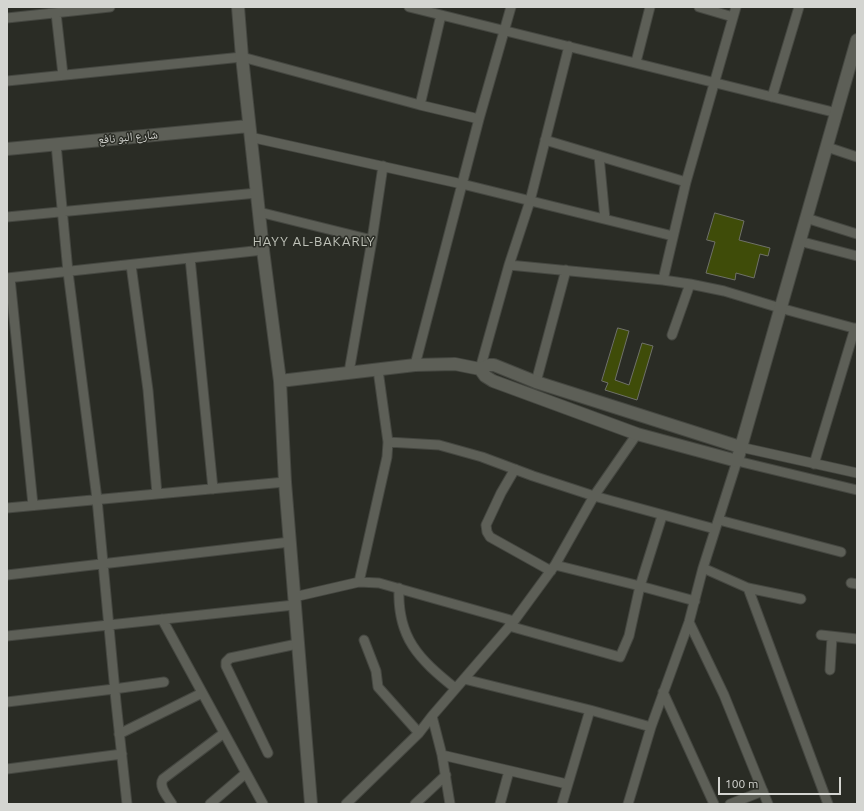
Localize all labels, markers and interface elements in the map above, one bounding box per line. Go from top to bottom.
street label: شارع البو نافع [98,127,158,147]
district label: HAYY AL-BAKARLY [253,234,375,250]
scale bar [720,769,843,795]
text: 100 m [725,777,758,790]

